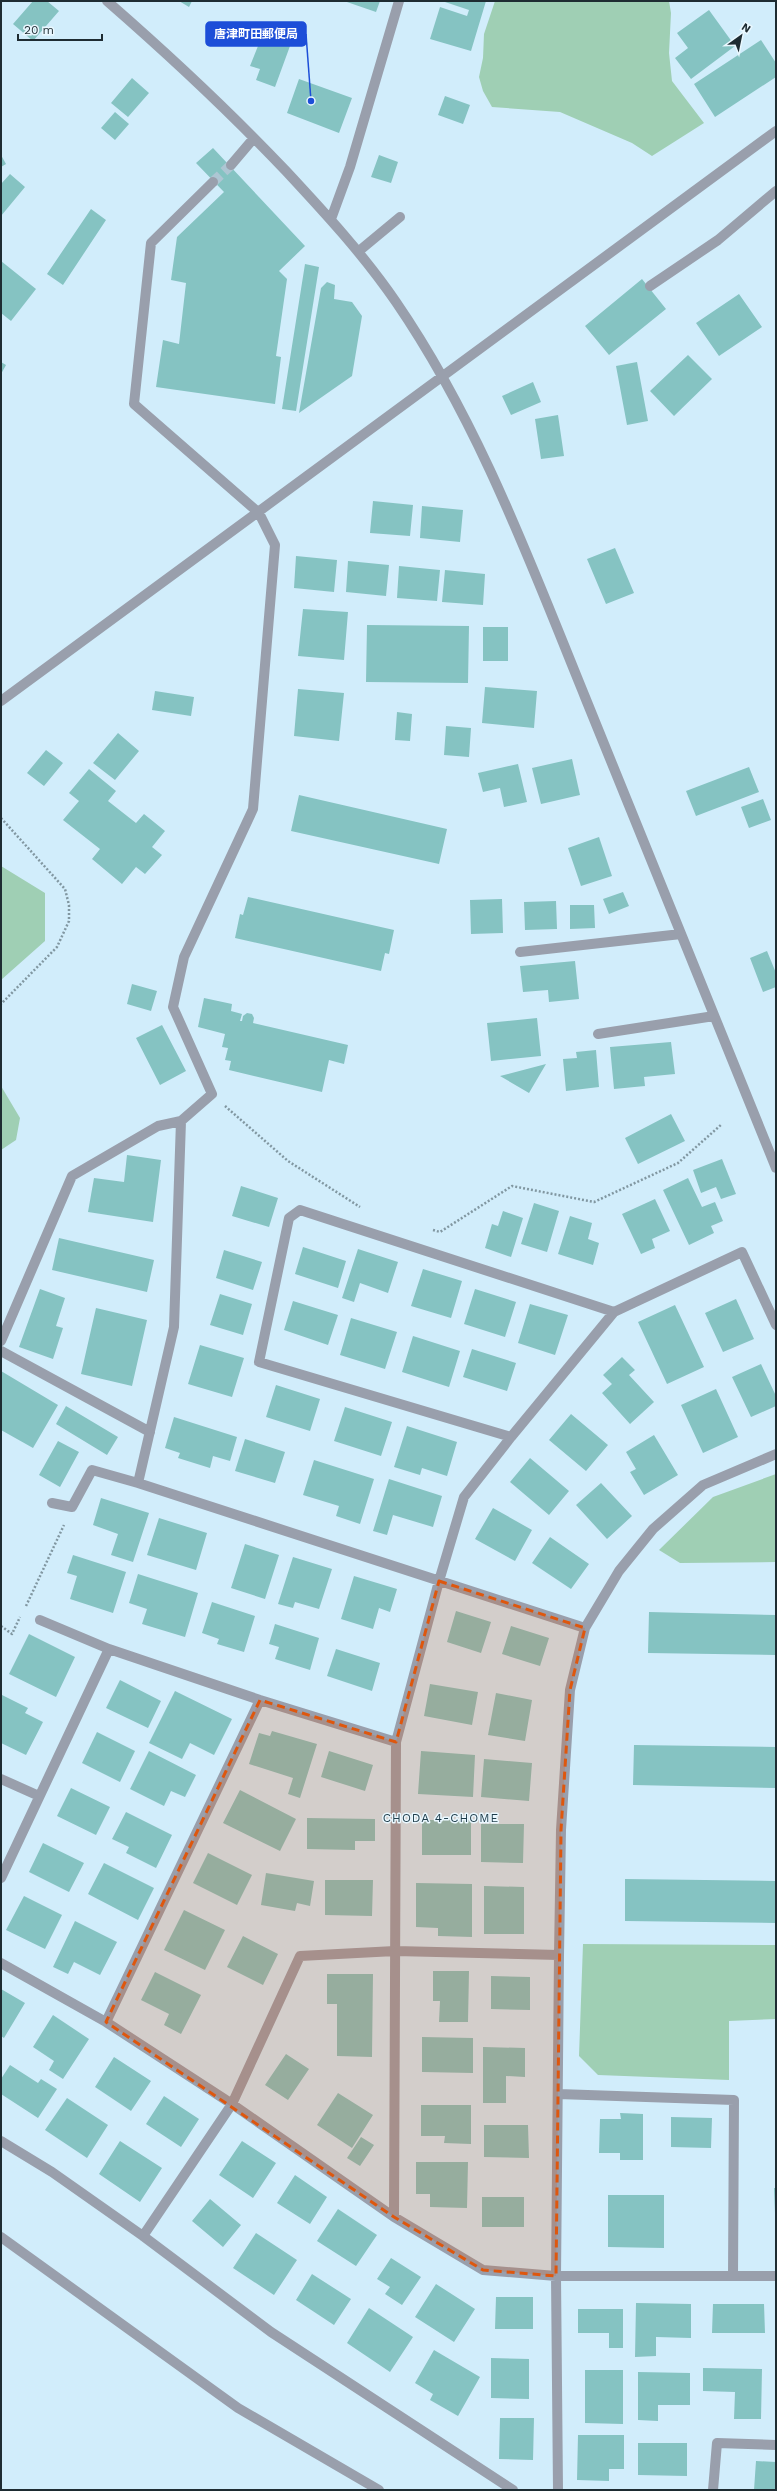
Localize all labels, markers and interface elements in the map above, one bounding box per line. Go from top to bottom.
scale bar [18,16,102,42]
north arrow [721,16,761,56]
text: N [739,20,753,36]
callout: 唐津町田郵便局 [206,22,306,46]
text: 20 m [24,23,54,37]
text: 唐津町田郵便局 [214,27,298,41]
district label: CHODA 4-CHOME [383,1811,499,1825]

